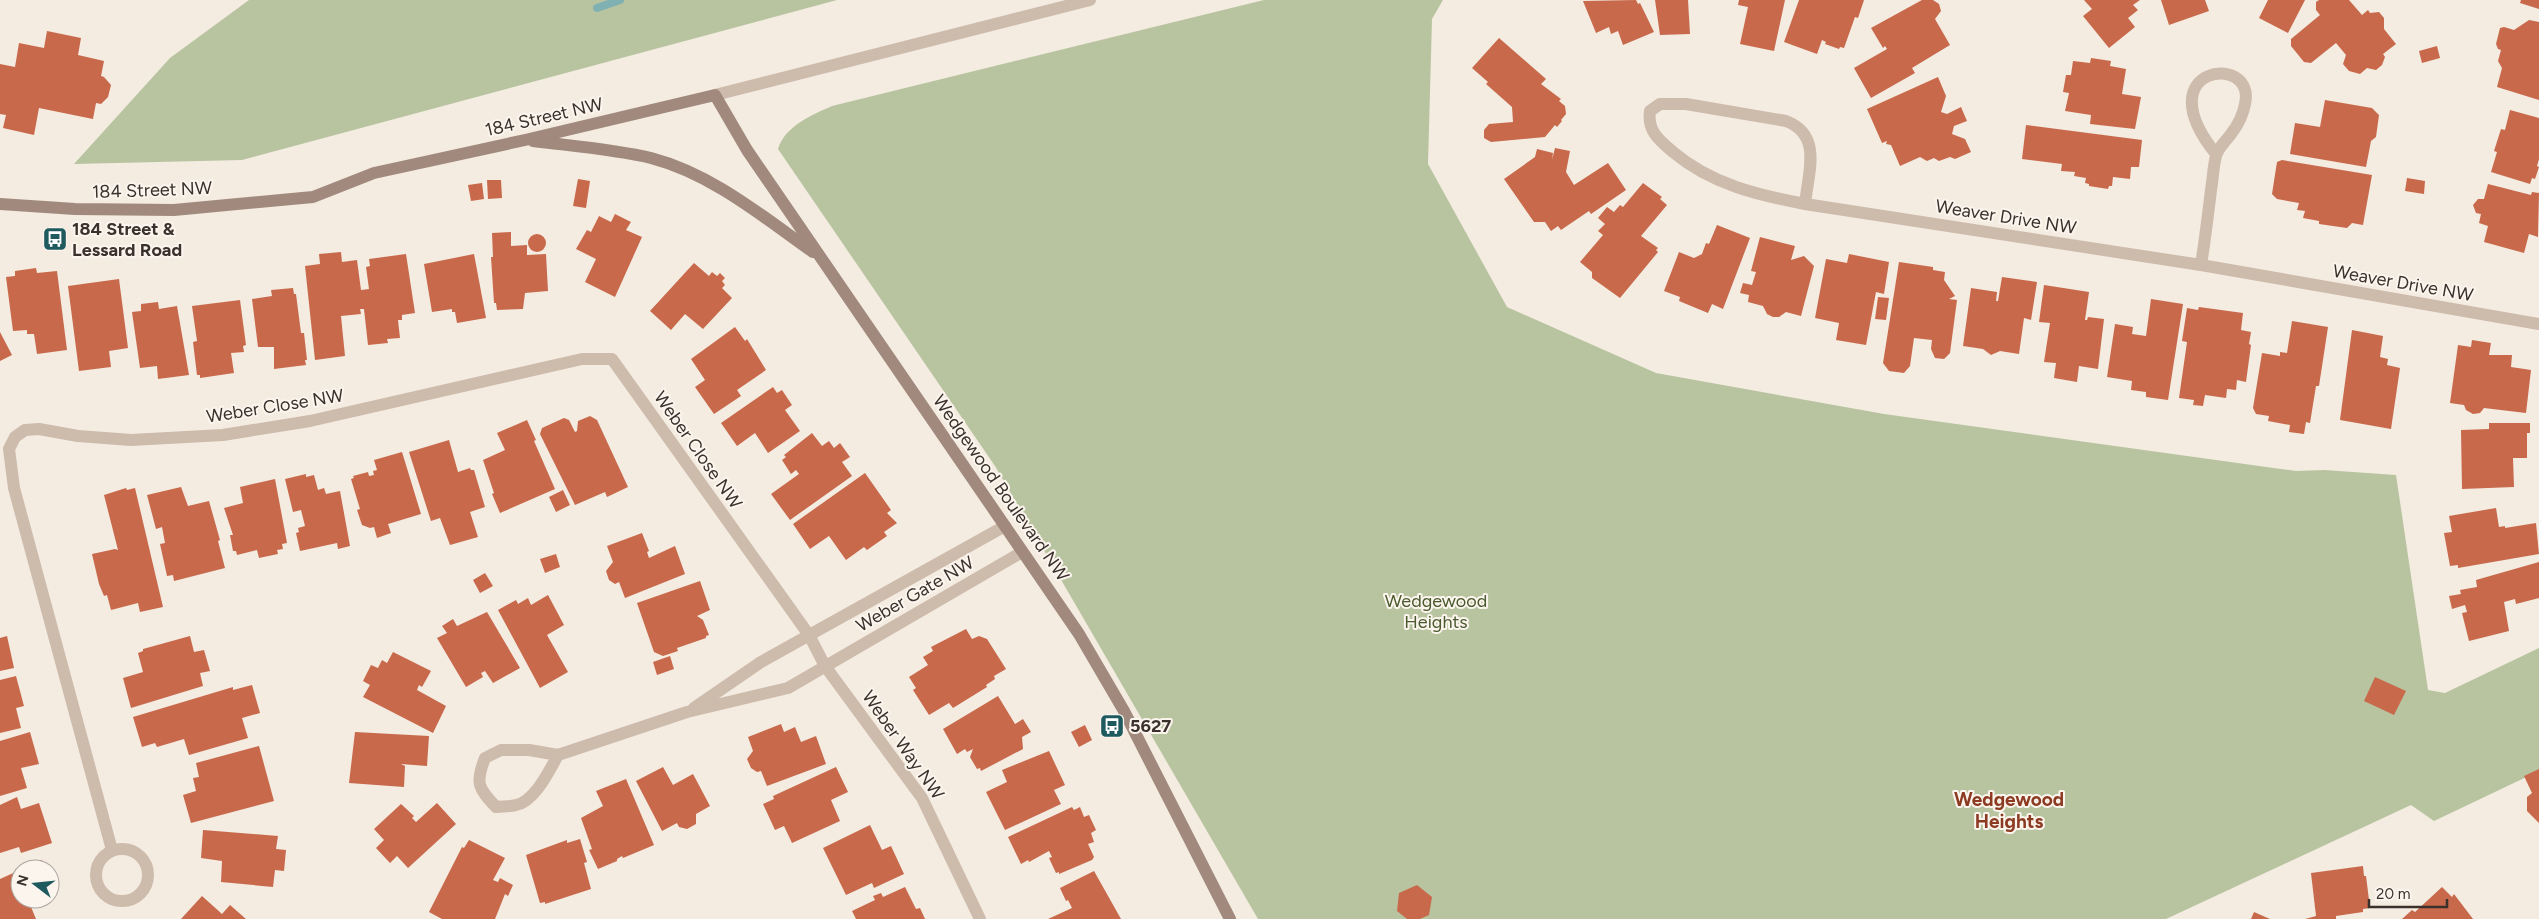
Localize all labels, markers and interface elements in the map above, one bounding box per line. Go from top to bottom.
street label: 184 Street NW [483,93,606,141]
street label: 184 Street NW [92,177,213,203]
street label: Weaver Drive NW [1934,195,2079,239]
place label: 184 Street & Lessard Road [72,218,182,261]
bus stop icon: 184 Street & Lessard Road [42,226,68,252]
street label: Weaver Drive NW [2331,260,2476,306]
street label: Weber Close NW [205,384,346,428]
street label: Weber Close NW [649,387,747,514]
street label: Wedgewood Boulevard NW [928,391,1074,586]
street label: Weber Gate NW [852,551,978,637]
park label: Wedgewood Heights [1385,590,1487,633]
street label: Weber Way NW [857,686,949,804]
bus stop icon: 5627 [1099,713,1125,739]
place label: 5627 [1130,715,1171,737]
district label: Wedgewood Heights [1954,788,2064,833]
north arrow [10,859,60,909]
text: N [13,873,33,888]
scale bar [2369,876,2446,908]
text: 20 m [2376,885,2410,903]

